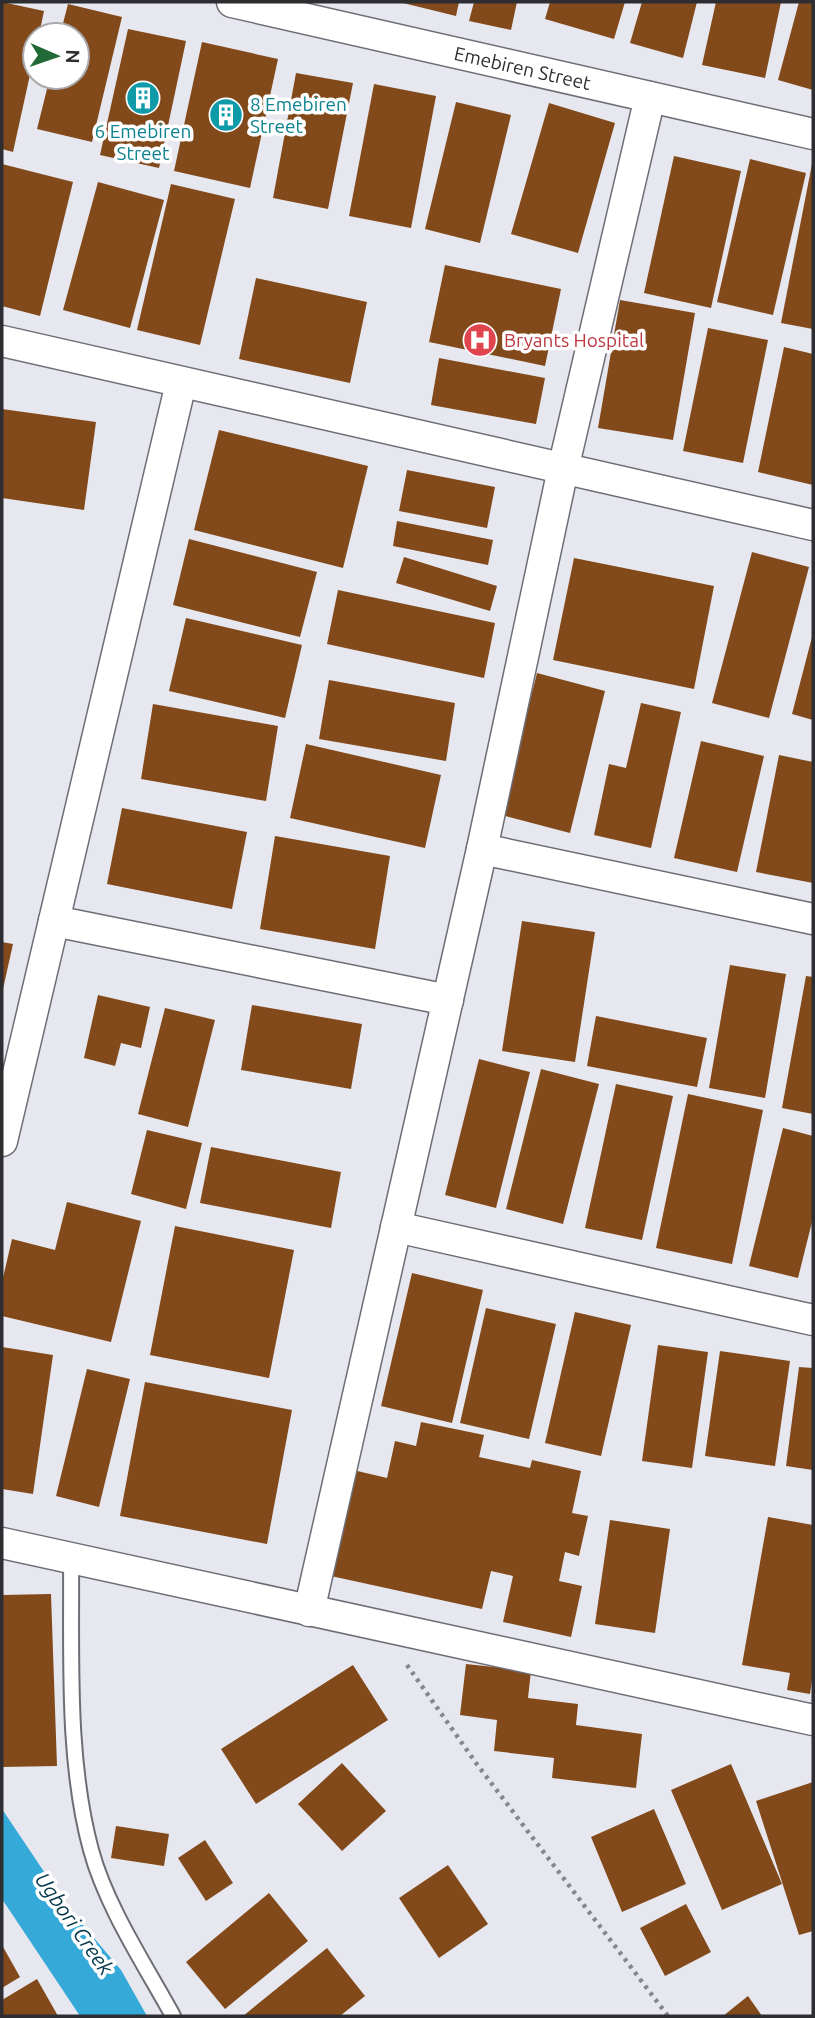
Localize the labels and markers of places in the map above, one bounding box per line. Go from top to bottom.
building icon: 6 Emebiren Street [124,79,162,117]
place label: 8 Emebiren Street [250,93,347,137]
building icon: 8 Emebiren Street [207,96,245,134]
place label: 6 Emebiren Street [95,120,191,164]
hospital icon: Bryants Hospital [461,321,499,359]
place label: Bryants Hospital [504,329,644,351]

